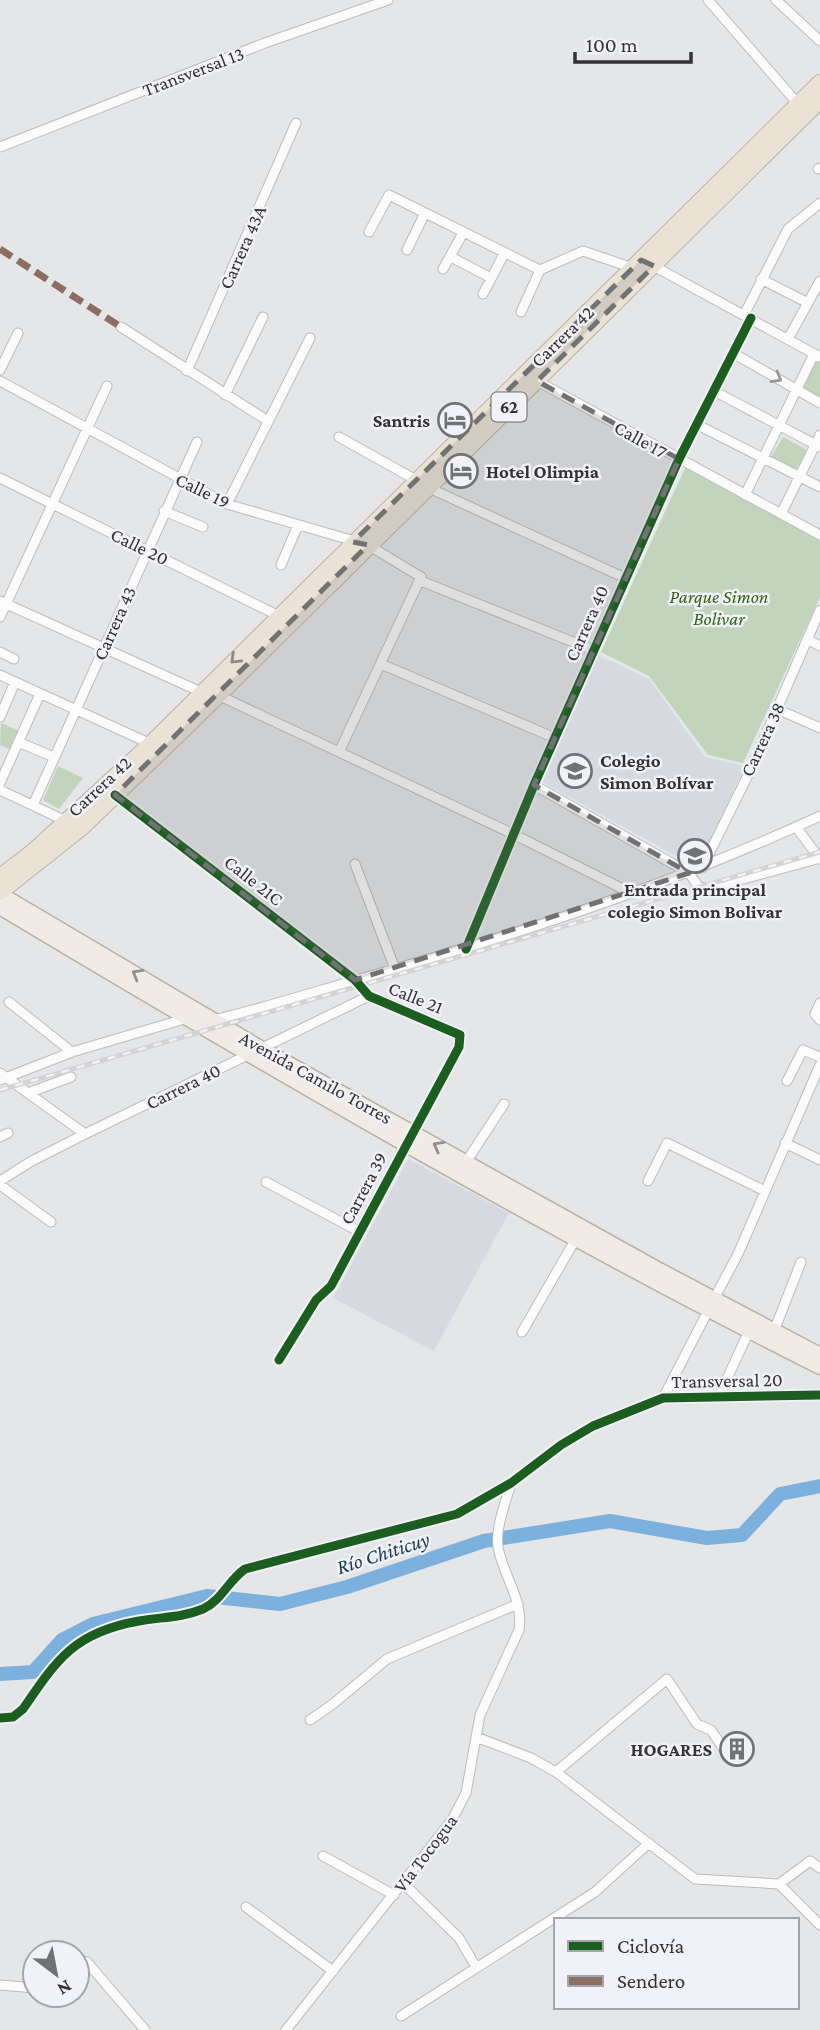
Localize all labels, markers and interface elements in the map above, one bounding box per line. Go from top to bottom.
scale bar [575,21,690,65]
text: 100 m [586,33,638,57]
street label: Transversal 13 [140,43,247,100]
street label: Carrera 43A [215,202,270,292]
street label: Carrera 42 [527,301,598,371]
one-way arrow [769,370,782,383]
road number: 62 [491,393,526,422]
hotel icon: Santris [436,401,474,439]
place label: Santris [373,410,430,431]
street label: Calle 17 [611,416,671,463]
hotel icon: Hotel Olimpia [442,452,480,490]
place label: Hotel Olimpia [486,461,600,482]
street label: Calle 19 [172,468,233,513]
street label: Calle 20 [107,524,172,569]
street label: Carrera 40 [560,582,612,664]
street label: Carrera 43 [89,583,140,663]
park label: Parque Simon Bolivar [670,586,768,629]
one-way arrow [230,651,243,664]
street label: Carrera 38 [736,699,789,780]
place label: Colegio Simon Bolívar [600,750,714,793]
street label: Carrera 42 [63,752,135,821]
school or university icon: Colegio Simon Bolívar [556,752,594,790]
school or university icon: Entrada principal colegio Simon Bolivar [676,837,714,875]
street label: Calle 21C [220,851,287,910]
place label: Entrada principal colegio Simon Bolivar [608,879,783,922]
one-way arrow [132,970,145,983]
street label: Calle 21 [385,977,446,1018]
street label: Avenida Camilo Torres [236,1027,396,1128]
street label: Carrera 40 [142,1059,224,1114]
one-way arrow [432,1141,445,1154]
street label: Carrera 39 [336,1149,391,1228]
street label: Transversal 20 [671,1369,783,1392]
water label: Río Chiticuy [333,1527,433,1579]
building icon: HOGARES [718,1730,756,1768]
place label: HOGARES [630,1739,712,1760]
street label: Vía Tocogua [389,1810,462,1896]
legend [554,1918,799,2009]
text: Ciclovía [617,1934,685,1958]
north arrow [21,1939,91,2009]
text: Sendero [617,1969,685,1993]
text: N [54,1976,76,2000]

